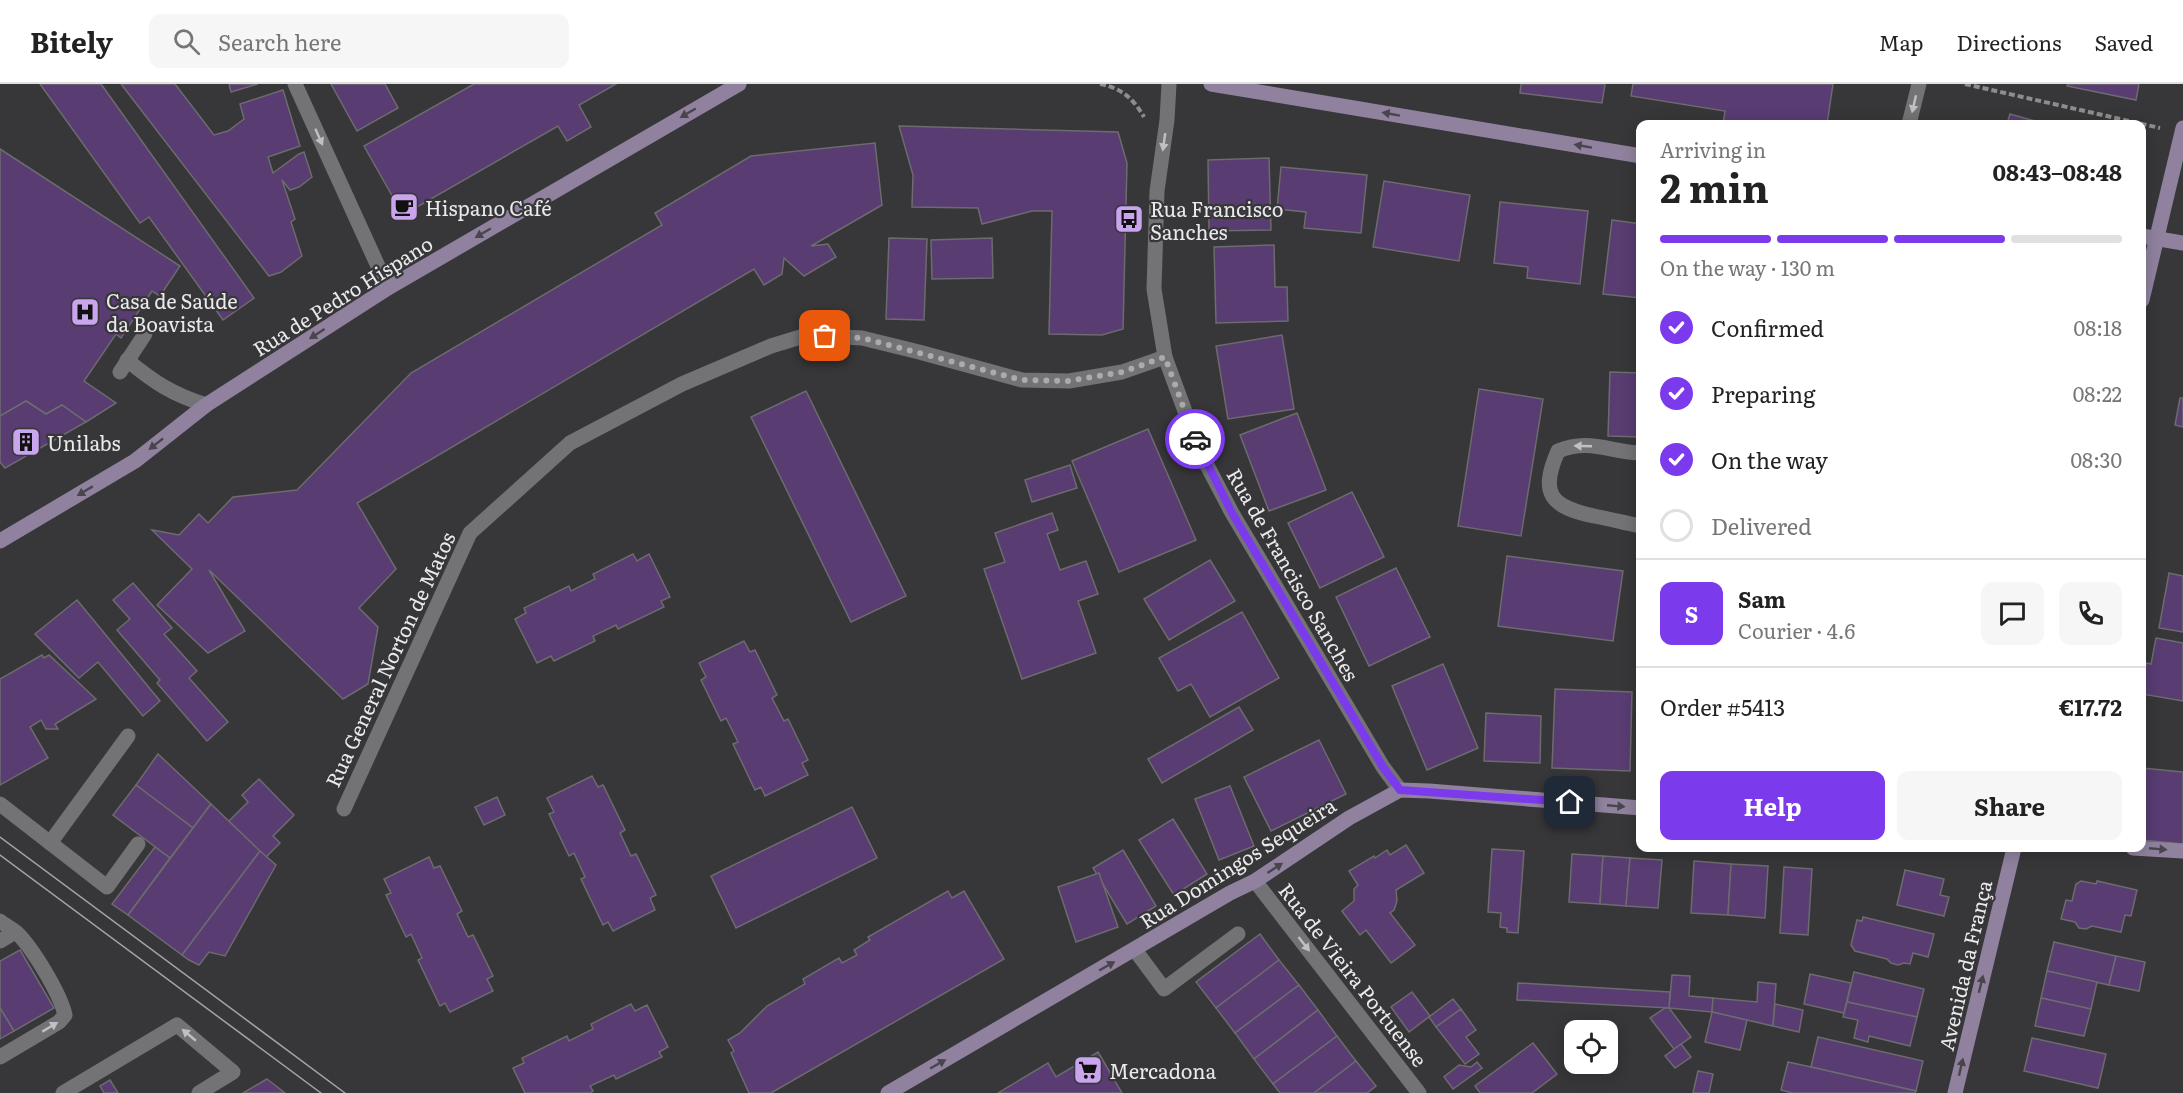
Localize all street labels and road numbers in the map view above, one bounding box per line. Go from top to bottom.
street label: Rua de Pedro Hispano [246,227,438,363]
street label: Rua de Francisco Sanches [1221,462,1367,686]
street label: Rua General Norton de Matos [317,526,461,792]
street label: Rua Domingos Sequeira [1133,789,1341,935]
street label: Rua de Vieira Portuense [1273,876,1435,1072]
street label: Avenida da França [1930,877,1998,1053]

